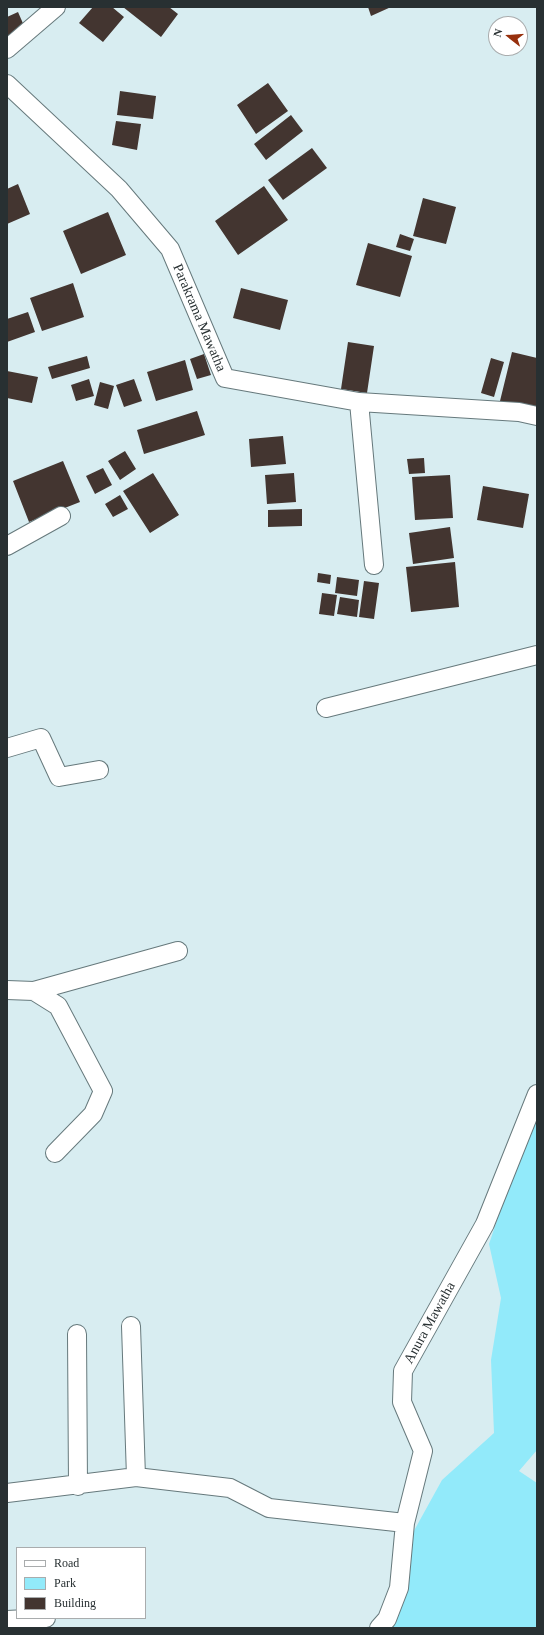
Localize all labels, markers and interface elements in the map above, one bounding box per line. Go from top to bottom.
north arrow [488,16,528,56]
text: N [491,27,504,38]
street label: Parakrama Mawatha [169,262,229,374]
street label: Anura Mawatha [401,1279,459,1367]
legend [16,1547,146,1619]
text: Road [54,1556,79,1570]
text: Park [54,1576,76,1590]
text: Building [54,1596,96,1610]

